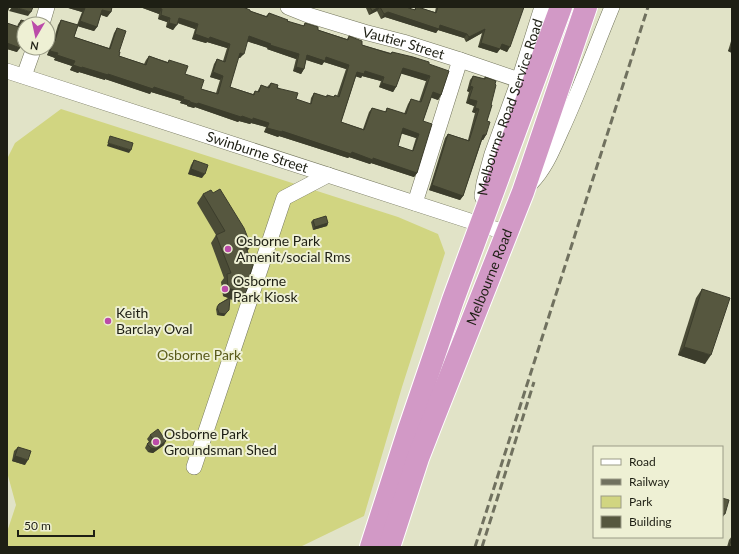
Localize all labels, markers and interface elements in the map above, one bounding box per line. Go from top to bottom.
north arrow [16,16,56,56]
street label: Melbourne Road Service Road [473,17,546,197]
street label: Vautier Street [361,23,447,63]
text: N [29,39,40,53]
street label: Swinburne Street [204,127,310,176]
street label: Melbourne Road [462,226,516,328]
place label: Osborne Park Amenit/social Rms [236,232,351,265]
marker: Osborne Park Amenit/social Rms [223,244,233,254]
place label: Osborne Park Kiosk [233,272,299,305]
marker: Osborne Park Kiosk [220,284,230,294]
place label: Keith Barclay Oval [116,304,192,337]
marker: Keith Barclay Oval [103,316,113,326]
park label: Osborne Park [157,346,242,363]
place label: Osborne Park Groundsman Shed [164,425,277,458]
marker: Osborne Park Groundsman Shed [151,437,161,447]
legend [593,446,723,538]
text: Road [629,454,656,469]
text: Railway [629,474,670,489]
text: Park [629,494,653,509]
scale bar [18,512,94,538]
text: Building [629,514,672,529]
text: 50 m [24,518,51,533]

